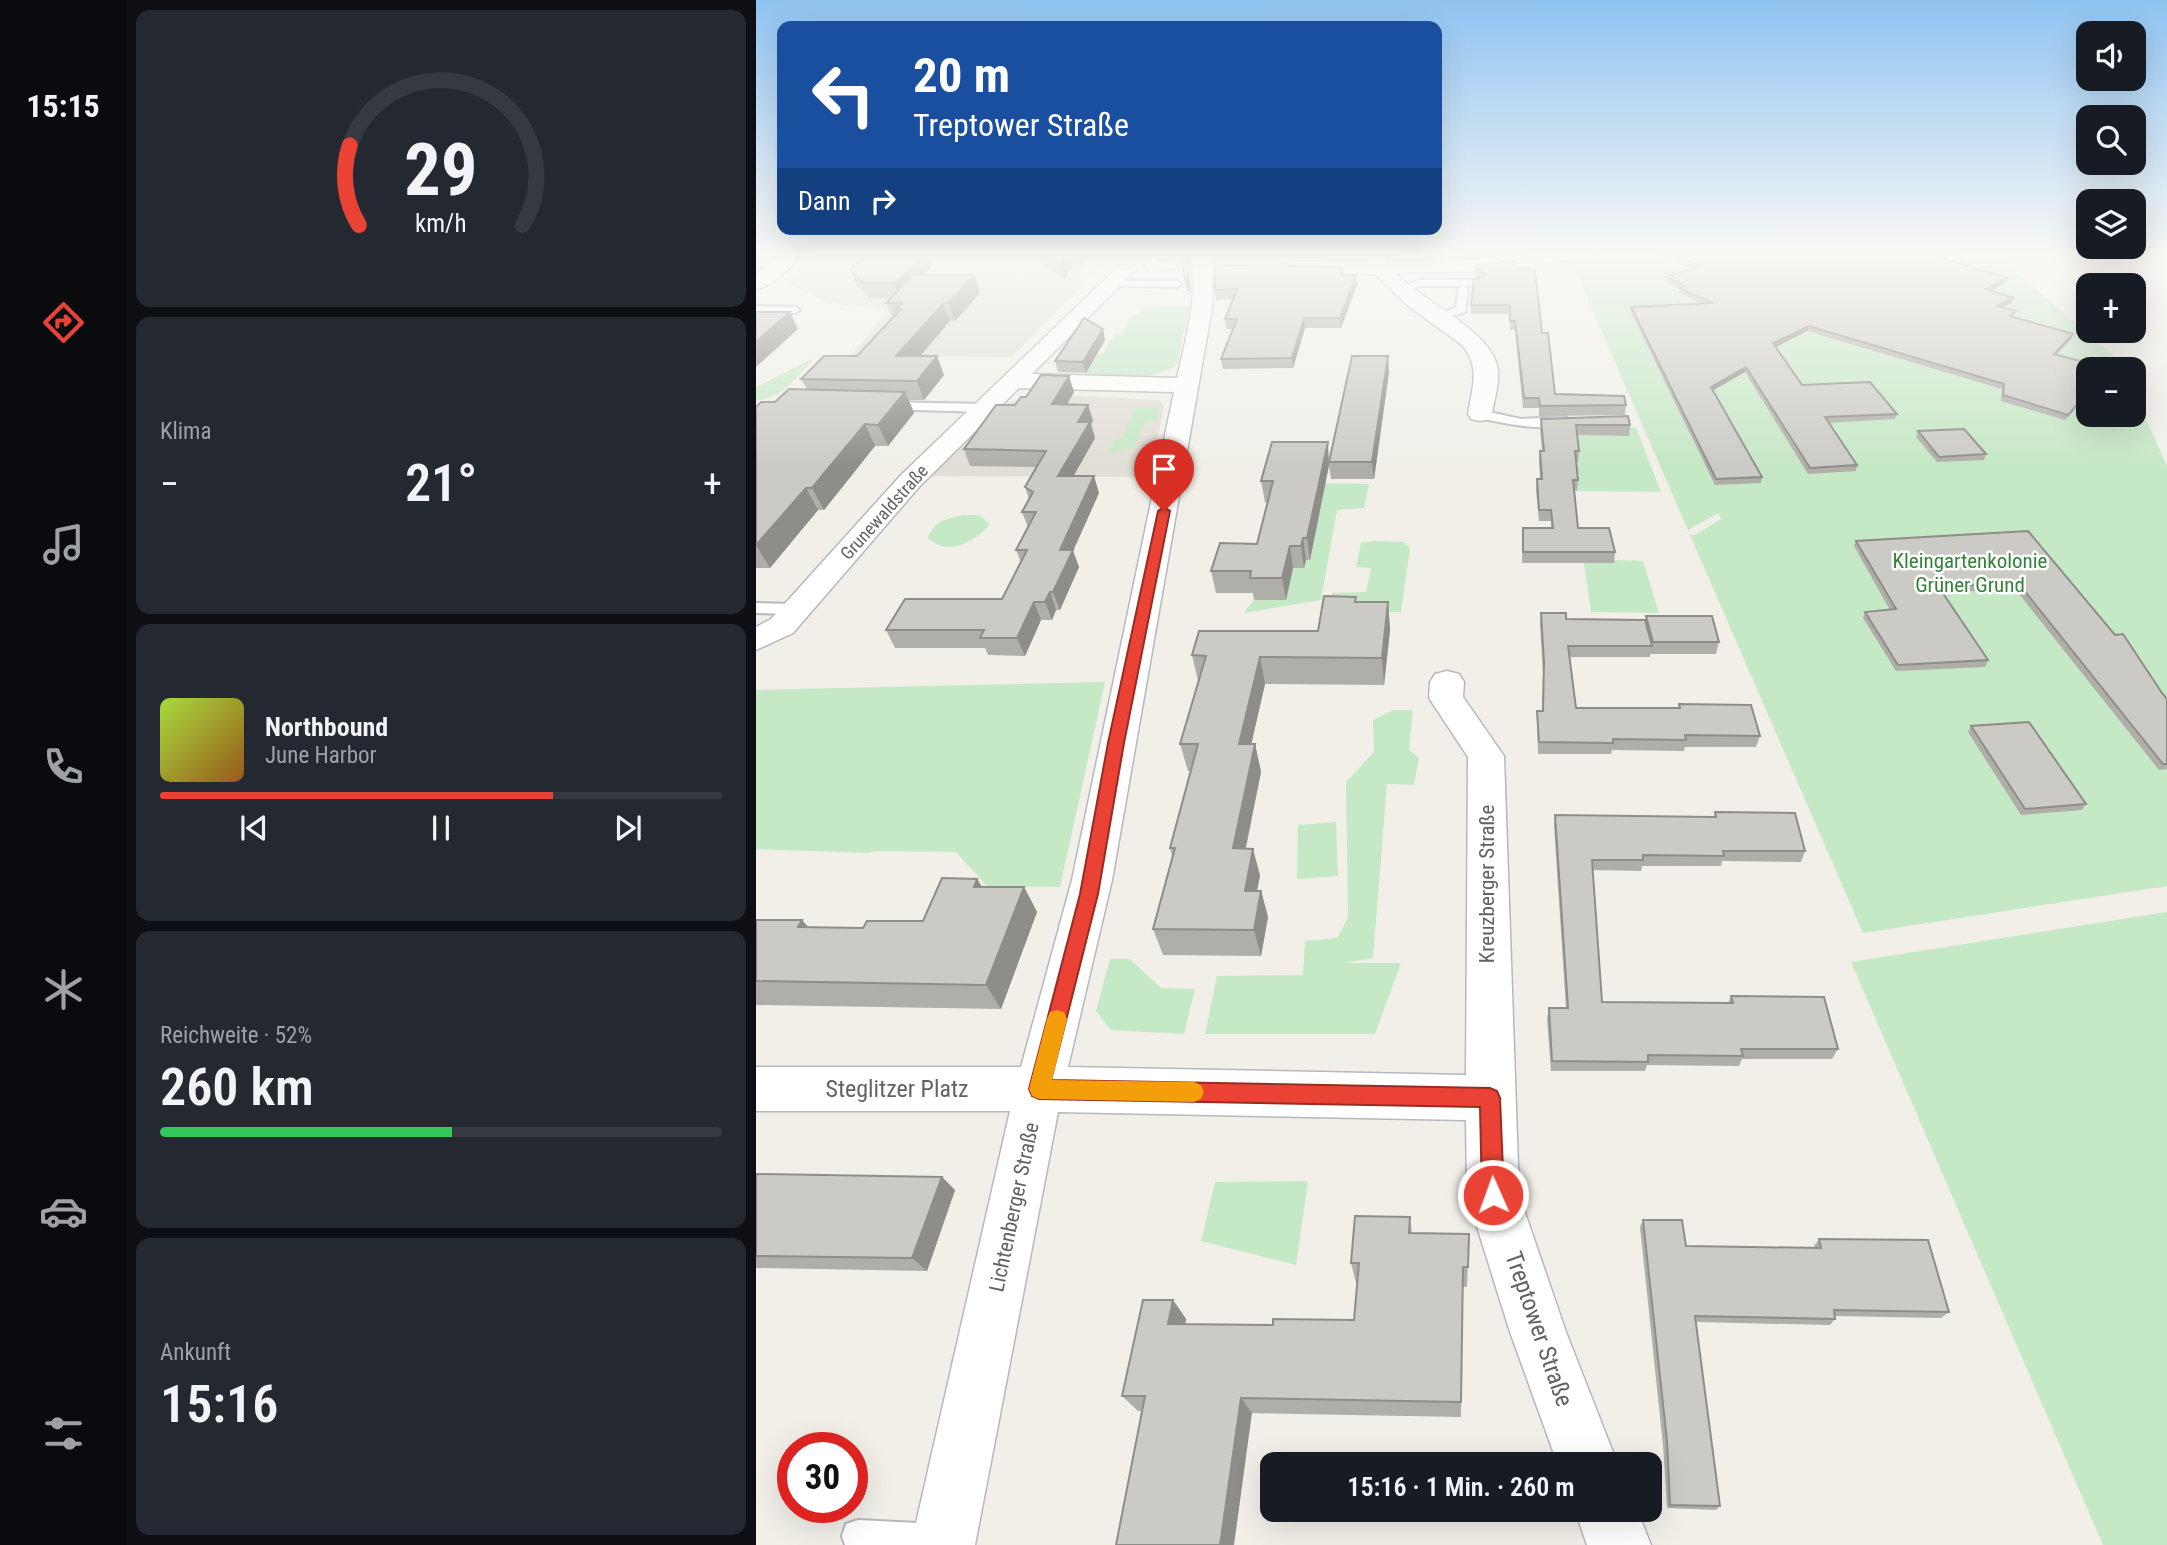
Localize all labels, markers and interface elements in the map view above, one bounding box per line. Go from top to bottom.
map controls [2076,21,2146,427]
button: sound [2076,21,2146,91]
text: 20 m [913,47,1010,104]
icon: left [798,49,889,140]
text: 15:15 [26,87,100,125]
button: search [2076,105,2146,175]
text: Treptower Straße [913,106,1129,144]
text: 29 [404,127,478,213]
icon: right [864,182,902,220]
text: Dann [798,186,850,216]
button: layers [2076,189,2146,259]
text: km/h [415,208,467,237]
button: + [2076,273,2146,343]
icon: directions [39,298,88,347]
button: − [2076,357,2146,427]
text: Klima [160,418,211,445]
pin [1134,439,1194,511]
icon: arrive [1145,450,1183,488]
text: 21° [405,453,477,514]
street label: Grunewaldstraße [836,460,932,564]
text: − [160,462,179,506]
text: + [703,462,722,506]
icon: music [39,520,88,569]
park label: Kleingartenkolonie Grüner Grund [1893,549,2048,597]
text: Northbound [265,712,388,742]
icon: phone [39,742,88,791]
text: June Harbor [265,742,377,769]
street label: Kreuzberger Straße [1475,805,1499,963]
icon: previous [235,809,273,847]
icon: pause [422,809,460,847]
icon: next [609,809,647,847]
icon: climate [39,965,88,1014]
text: Reichweite · 52% [160,1022,312,1049]
text: 260 km [160,1057,314,1118]
street label: Steglitzer Platz [825,1075,969,1103]
street label: Lichtenberger Straße [984,1120,1044,1294]
position arrow [1456,1158,1530,1232]
icon: car [39,1187,88,1236]
street label: Treptower Straße [1499,1248,1579,1410]
text: Ankunft [160,1339,231,1366]
text: 15:16 [160,1374,278,1435]
icon: filters [39,1409,88,1458]
speed limit sign: 30 [777,1432,868,1523]
text: 15:16 · 1 Min. · 260 m [1347,1472,1575,1502]

